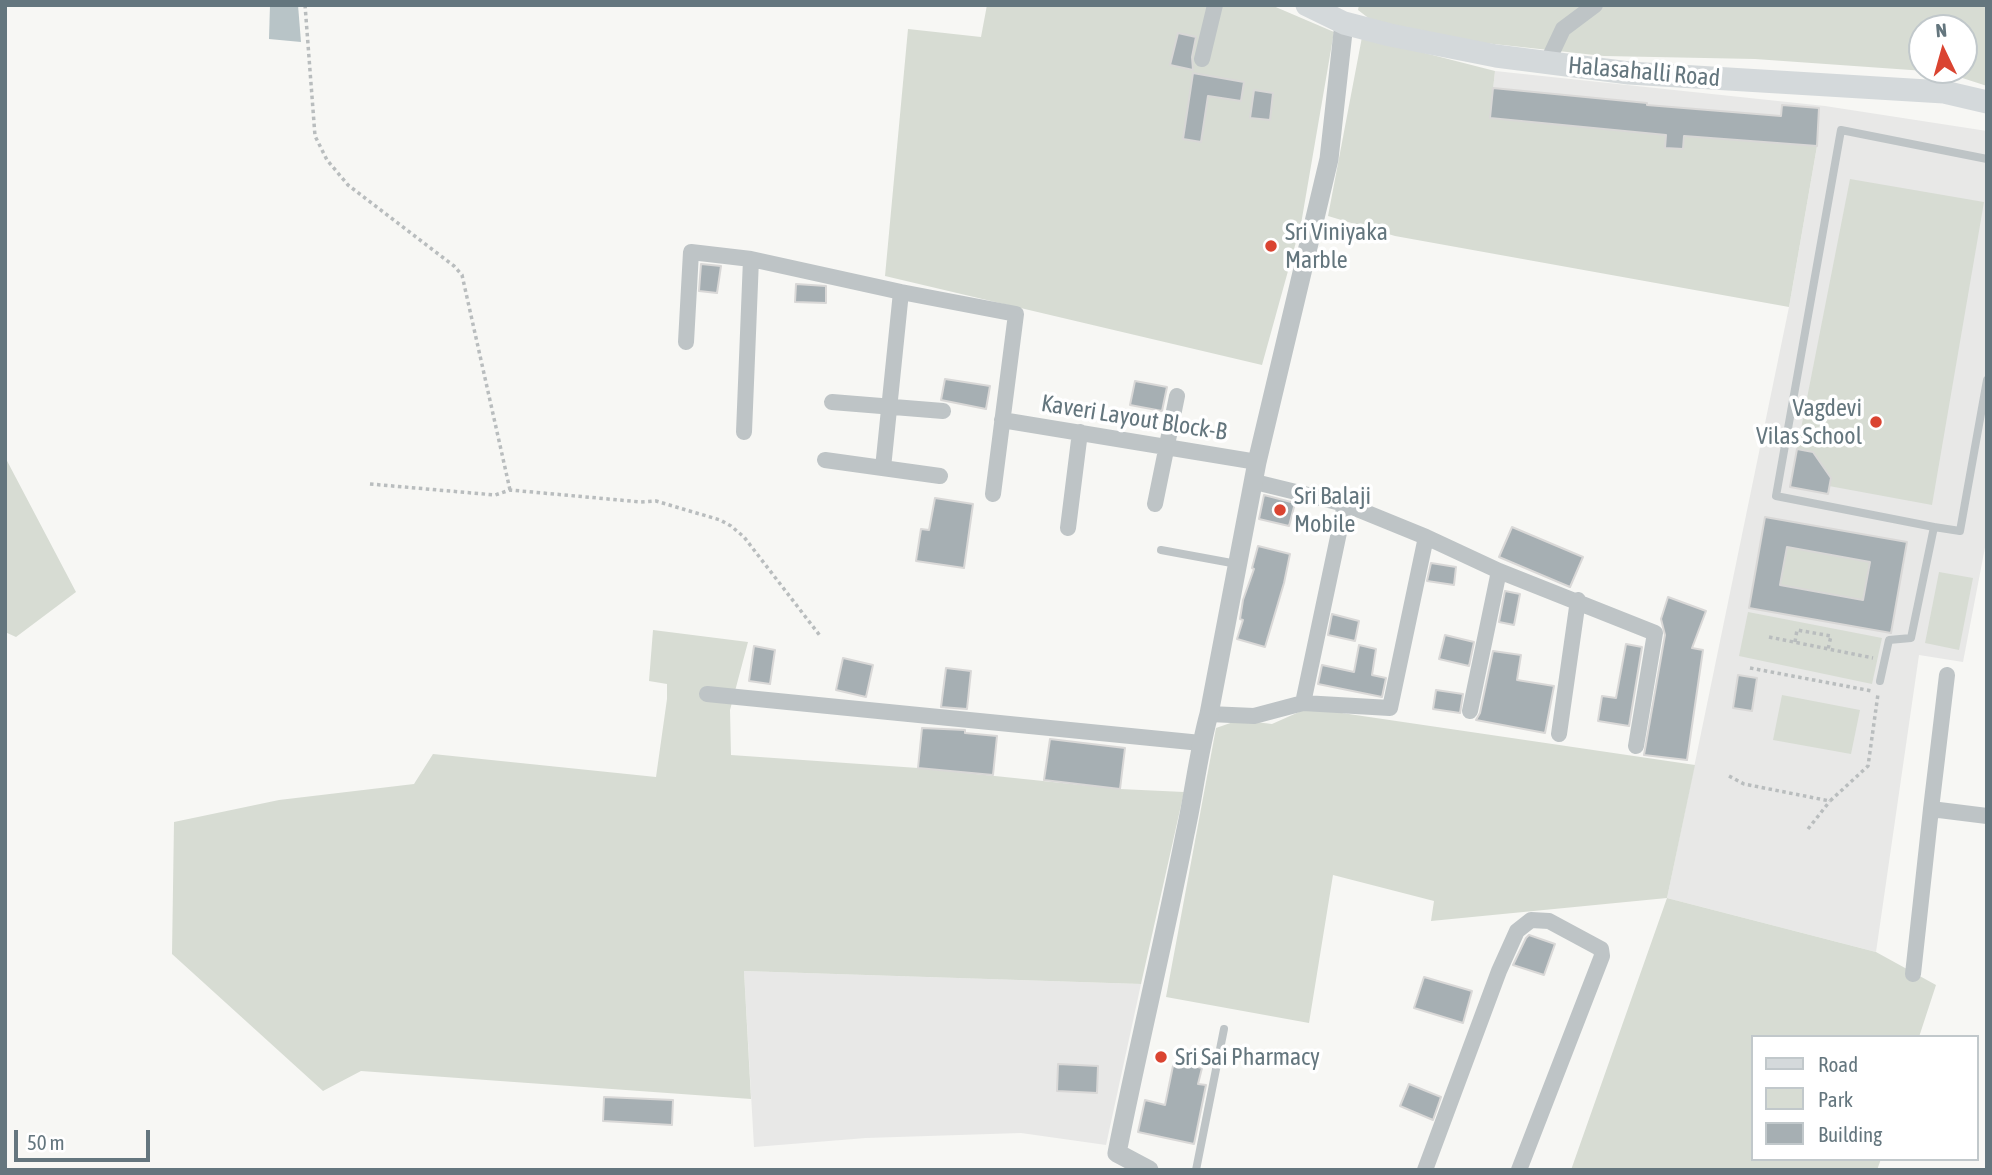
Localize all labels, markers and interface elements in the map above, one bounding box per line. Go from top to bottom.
north arrow [1908,14,1978,84]
text: N [1935,19,1948,42]
street label: Halasahalli Road [1567,51,1721,93]
place label: Sri Viniyaka Marble [1285,218,1388,274]
marker: Sri Viniyaka Marble [1263,238,1279,254]
street label: Kaveri Layout Block-B [1039,389,1229,447]
place label: Vagdevi Vilas School [1756,394,1862,450]
marker: Vagdevi Vilas School [1868,414,1884,430]
place label: Sri Balaji Mobile [1294,482,1371,538]
marker: Sri Balaji Mobile [1272,502,1288,518]
legend [1750,1035,1978,1161]
place label: Sri Sai Pharmacy [1175,1043,1320,1071]
marker: Sri Sai Pharmacy [1153,1049,1169,1065]
text: Road [1818,1052,1858,1076]
text: Park [1818,1087,1853,1111]
scale bar [18,1116,154,1160]
text: Building [1818,1122,1882,1146]
text: 50 m [27,1130,65,1154]

